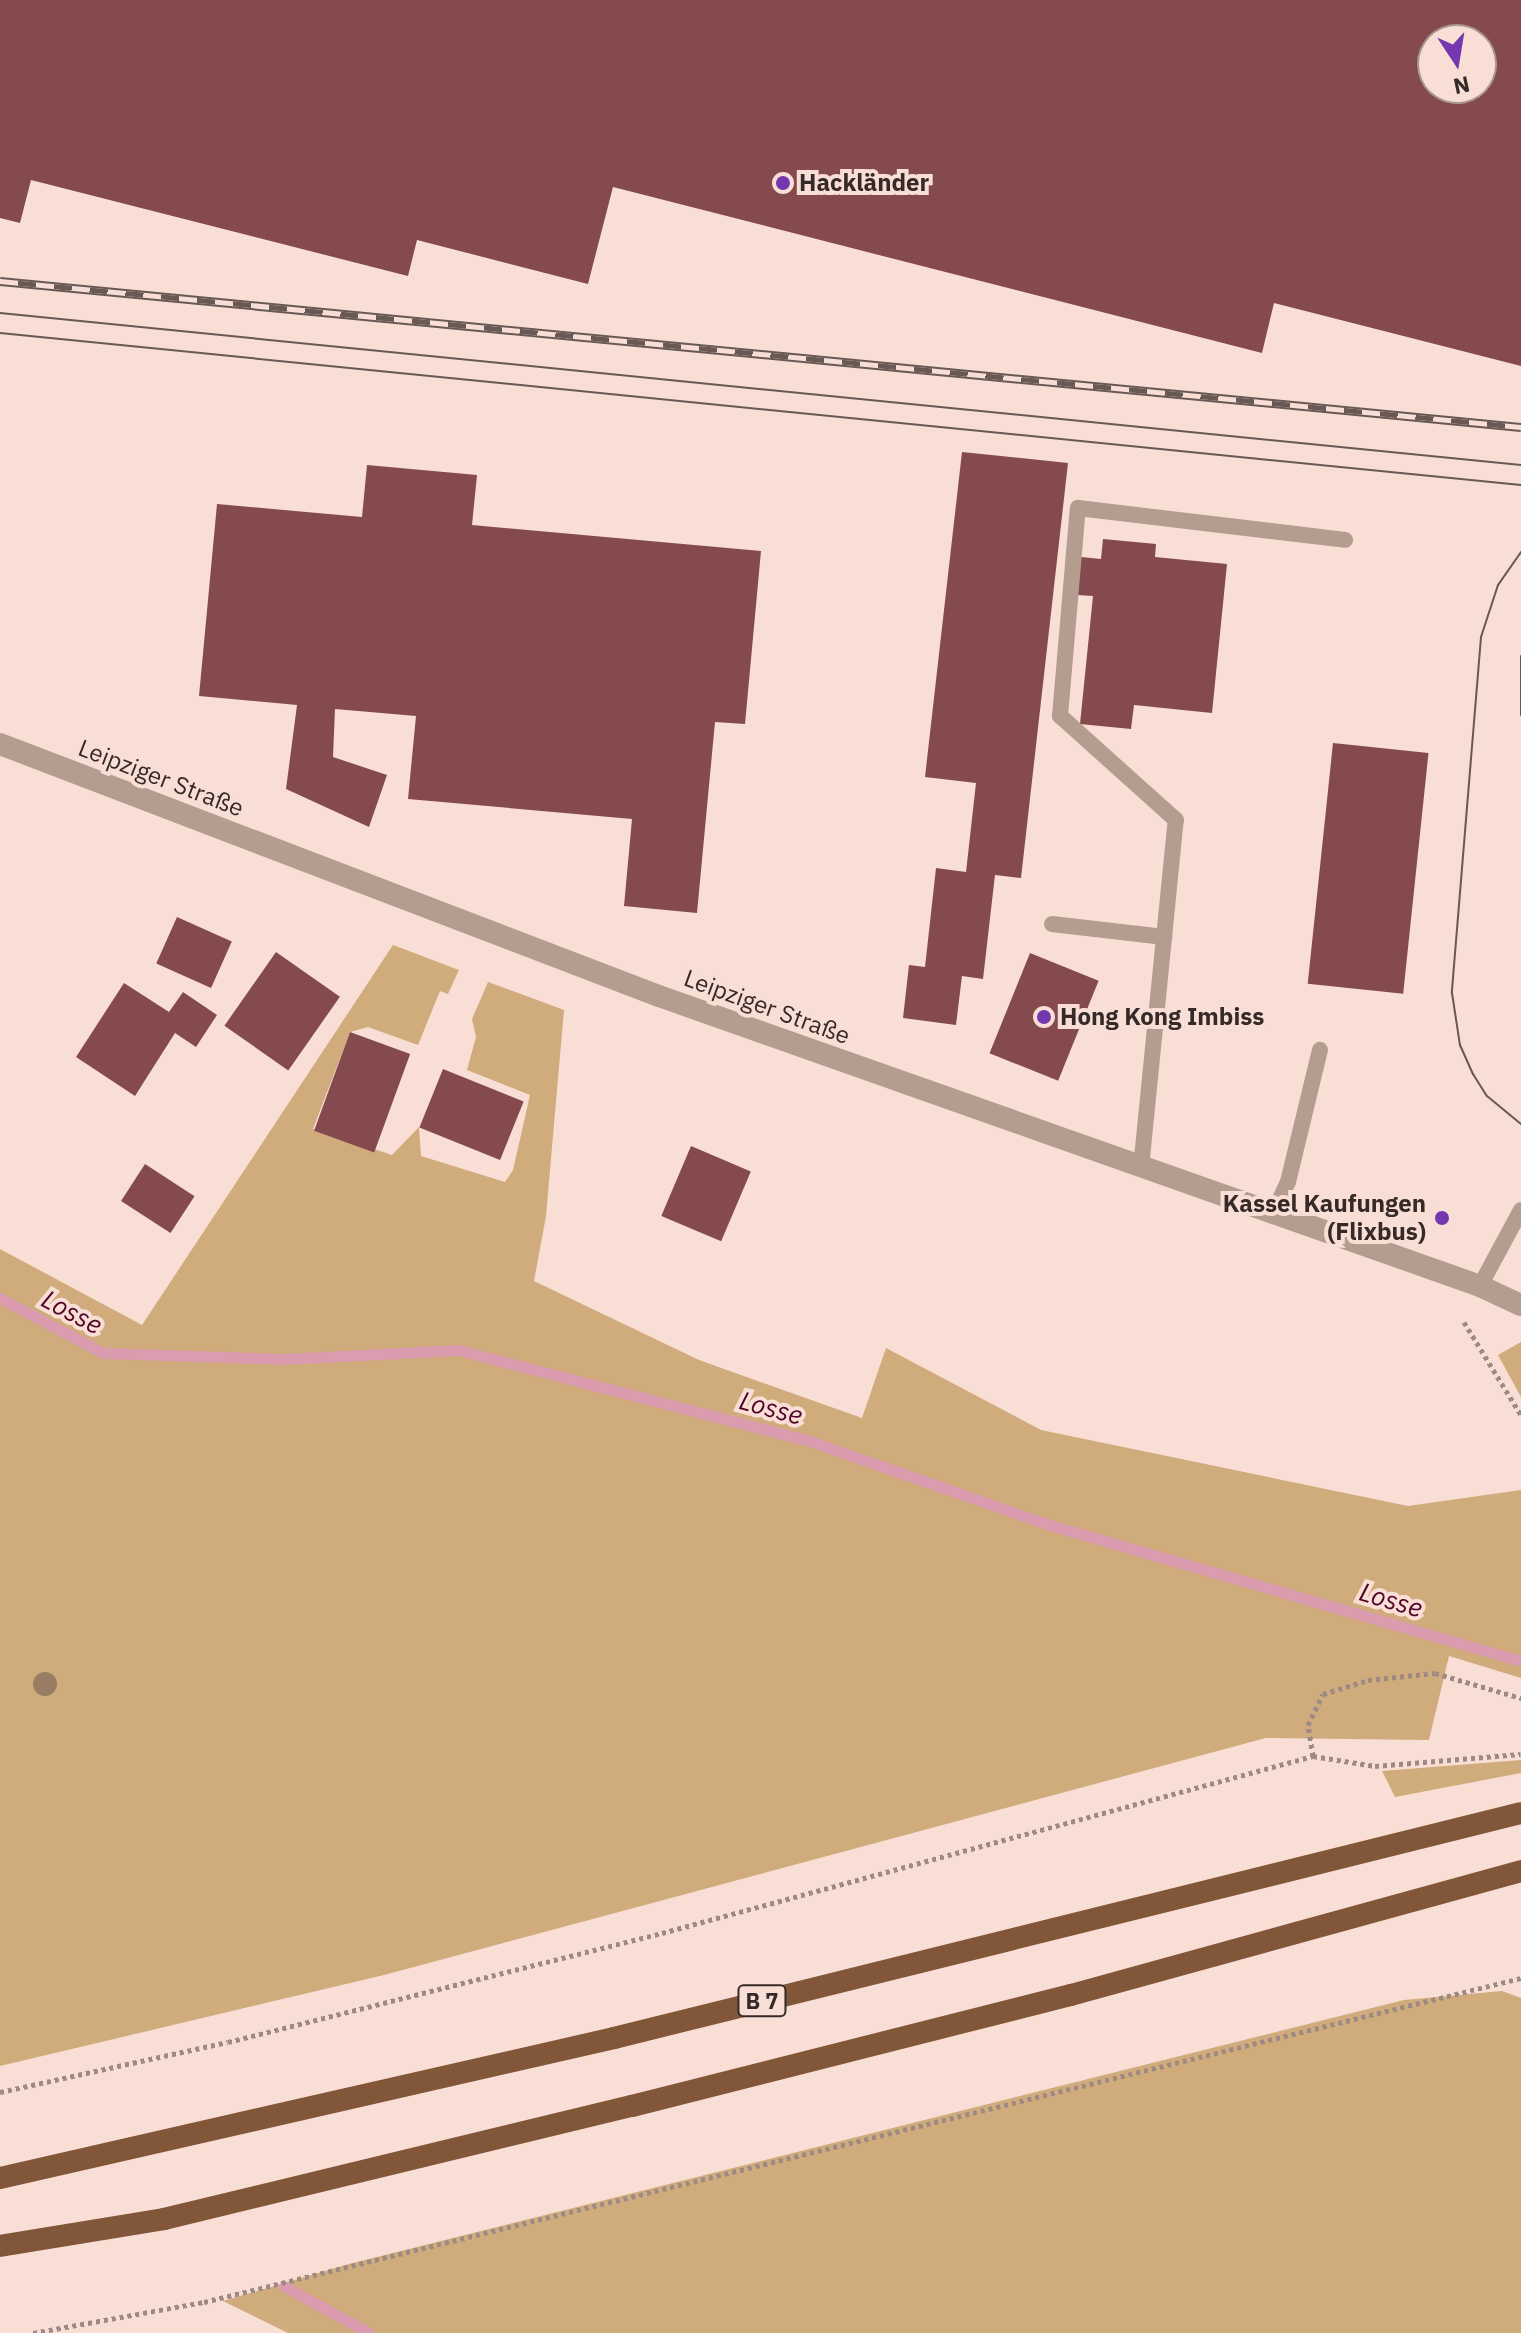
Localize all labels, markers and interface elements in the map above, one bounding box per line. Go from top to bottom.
north arrow [1417,24,1497,104]
text: N [1451,70,1472,102]
place label: Hackländer [799,169,929,197]
marker: Hackländer [774,174,792,192]
street label: Leipziger Straße [74,733,248,823]
street label: Leipziger Straße [680,964,854,1050]
place label: Hong Kong Imbiss [1060,1003,1264,1031]
marker: Hong Kong Imbiss [1035,1008,1053,1026]
place label: Kassel Kaufungen (Flixbus) [1223,1190,1426,1246]
marker: Kassel Kaufungen (Flixbus) [1433,1209,1451,1227]
water label: Losse [36,1283,108,1341]
water label: Losse [736,1385,806,1431]
water label: Losse [1356,1576,1426,1624]
road number: B 7 [736,1983,788,2019]

